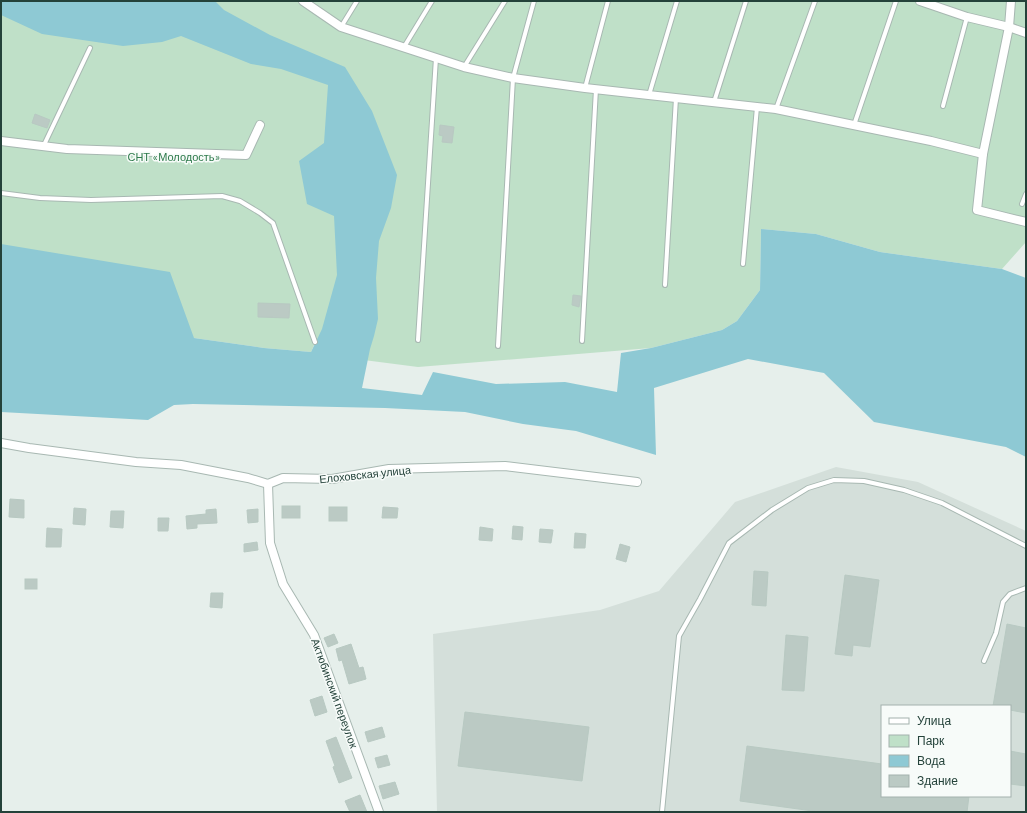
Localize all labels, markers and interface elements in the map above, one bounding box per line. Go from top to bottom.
park label: СНТ «Молодость» [127,150,221,163]
street label: Елоховская улица [318,463,412,485]
street label: Актюбинский переулок [309,636,361,750]
legend [881,705,1011,797]
text: Улица [917,713,951,728]
text: Парк [917,733,945,748]
text: Вода [917,753,945,768]
text: Здание [917,773,958,788]

